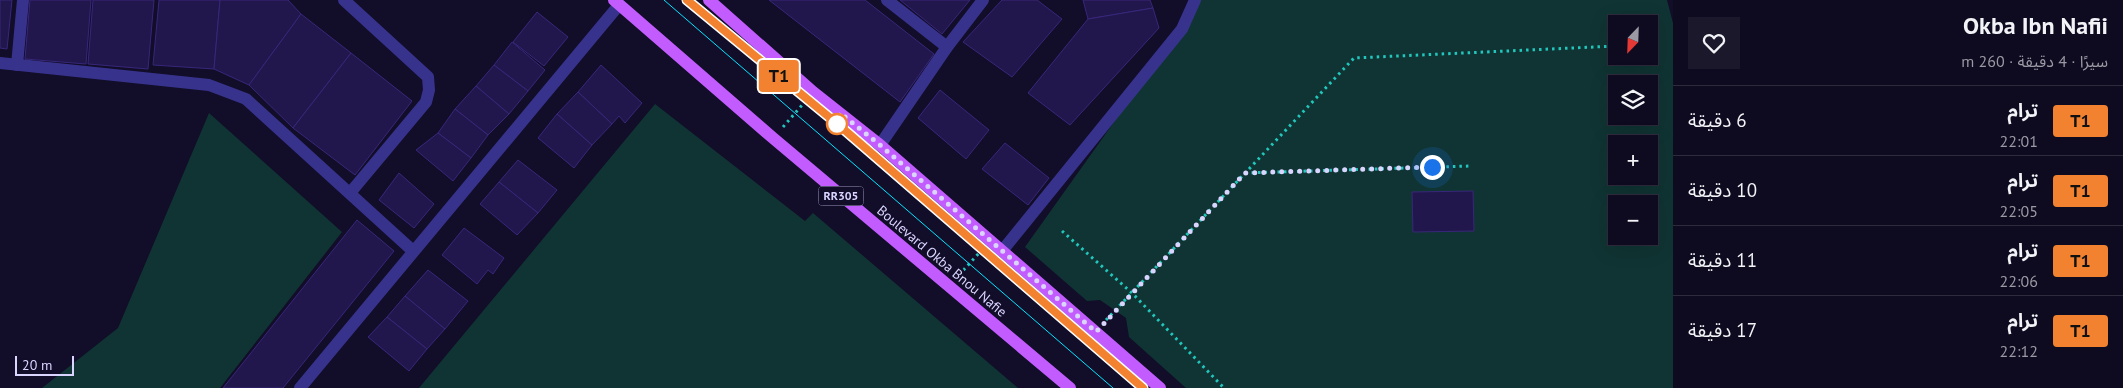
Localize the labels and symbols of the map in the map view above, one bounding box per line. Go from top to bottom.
north arrow [1608,15,1658,65]
line badge: T1 [756,60,802,92]
unlabelled marker [826,113,848,135]
your location [1420,155,1445,180]
road number: RR305 [818,187,864,206]
street label: Boulevard Okba Bnou Nafie [873,201,1011,321]
scale bar [15,353,74,376]

